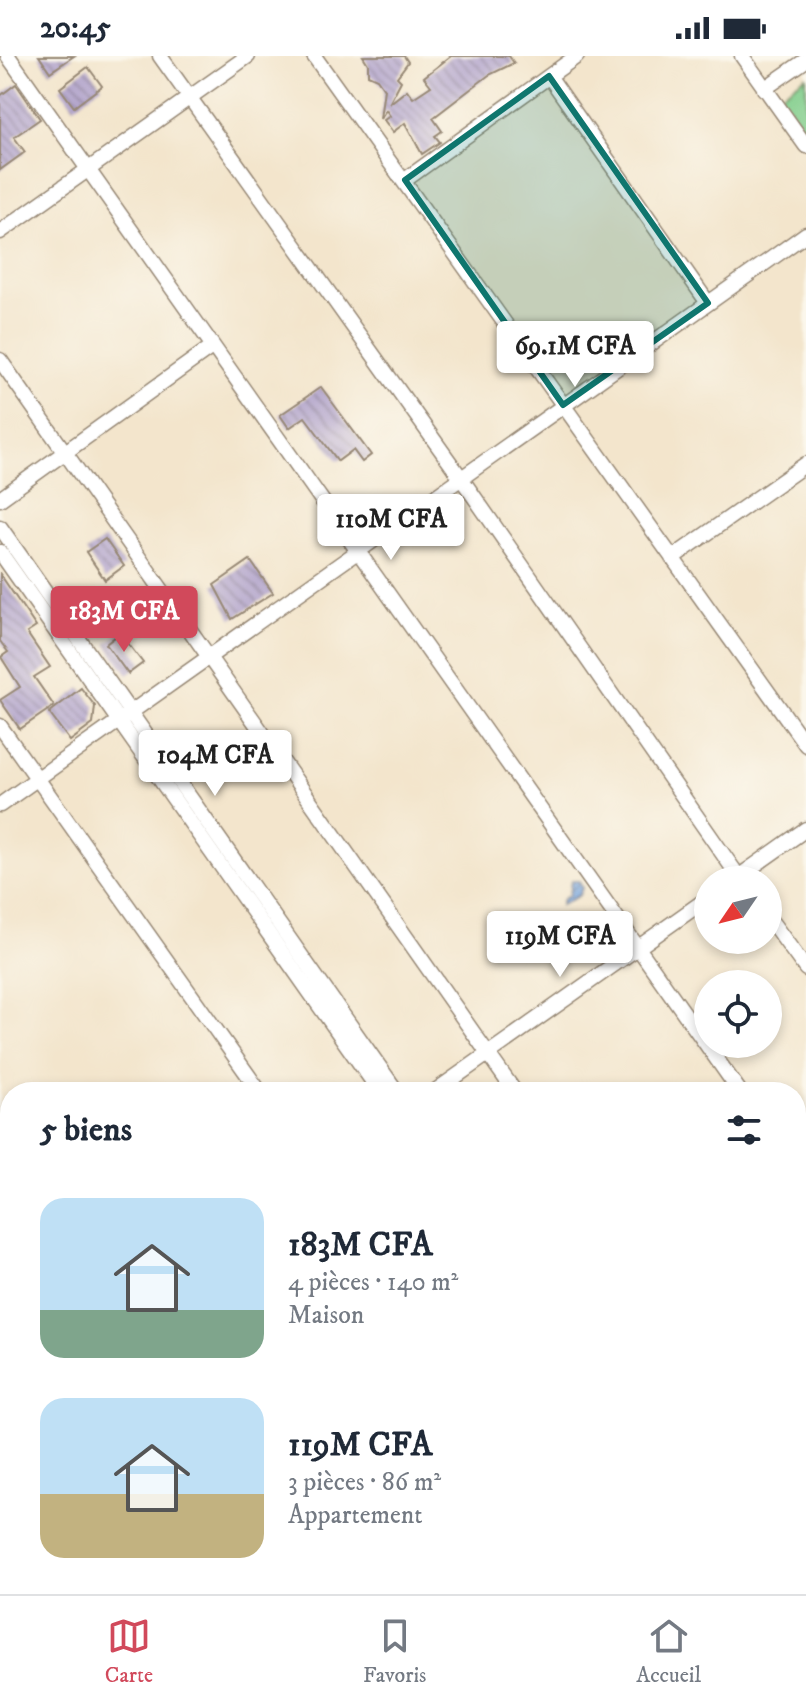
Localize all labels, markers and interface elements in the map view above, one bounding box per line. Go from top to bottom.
text: 20:45 [40,10,111,47]
pin: 69.1M CFA [483,321,667,389]
text: 69.1M CFA [515,330,635,363]
pin: 110M CFA [308,494,474,562]
text: 110M CFA [335,503,447,536]
pin: 183M CFA [41,586,207,654]
text: 183M CFA [69,595,179,628]
pin: 104M CFA [132,730,298,798]
text: 104M CFA [157,739,273,772]
north arrow [694,866,782,954]
map controls [694,866,782,1058]
pin: 119M CFA [477,911,643,979]
text: 119M CFA [505,920,615,953]
button: locate [694,970,782,1058]
icon: filters [722,1108,766,1152]
text: 5 biens [40,1109,132,1151]
text: 183M CFA [288,1224,433,1266]
icon: home [104,1230,200,1326]
text: 4 pièces · 140 m² [288,1266,458,1299]
text: Maison [288,1299,364,1332]
text: 119M CFA [288,1424,432,1466]
icon: home [104,1430,200,1526]
text: 3 pièces · 86 m² [288,1466,441,1499]
text: Appartement [288,1499,422,1532]
tab: Carte [105,1614,153,1689]
tab: Favoris [363,1614,426,1689]
tab: Accueil [636,1614,701,1689]

